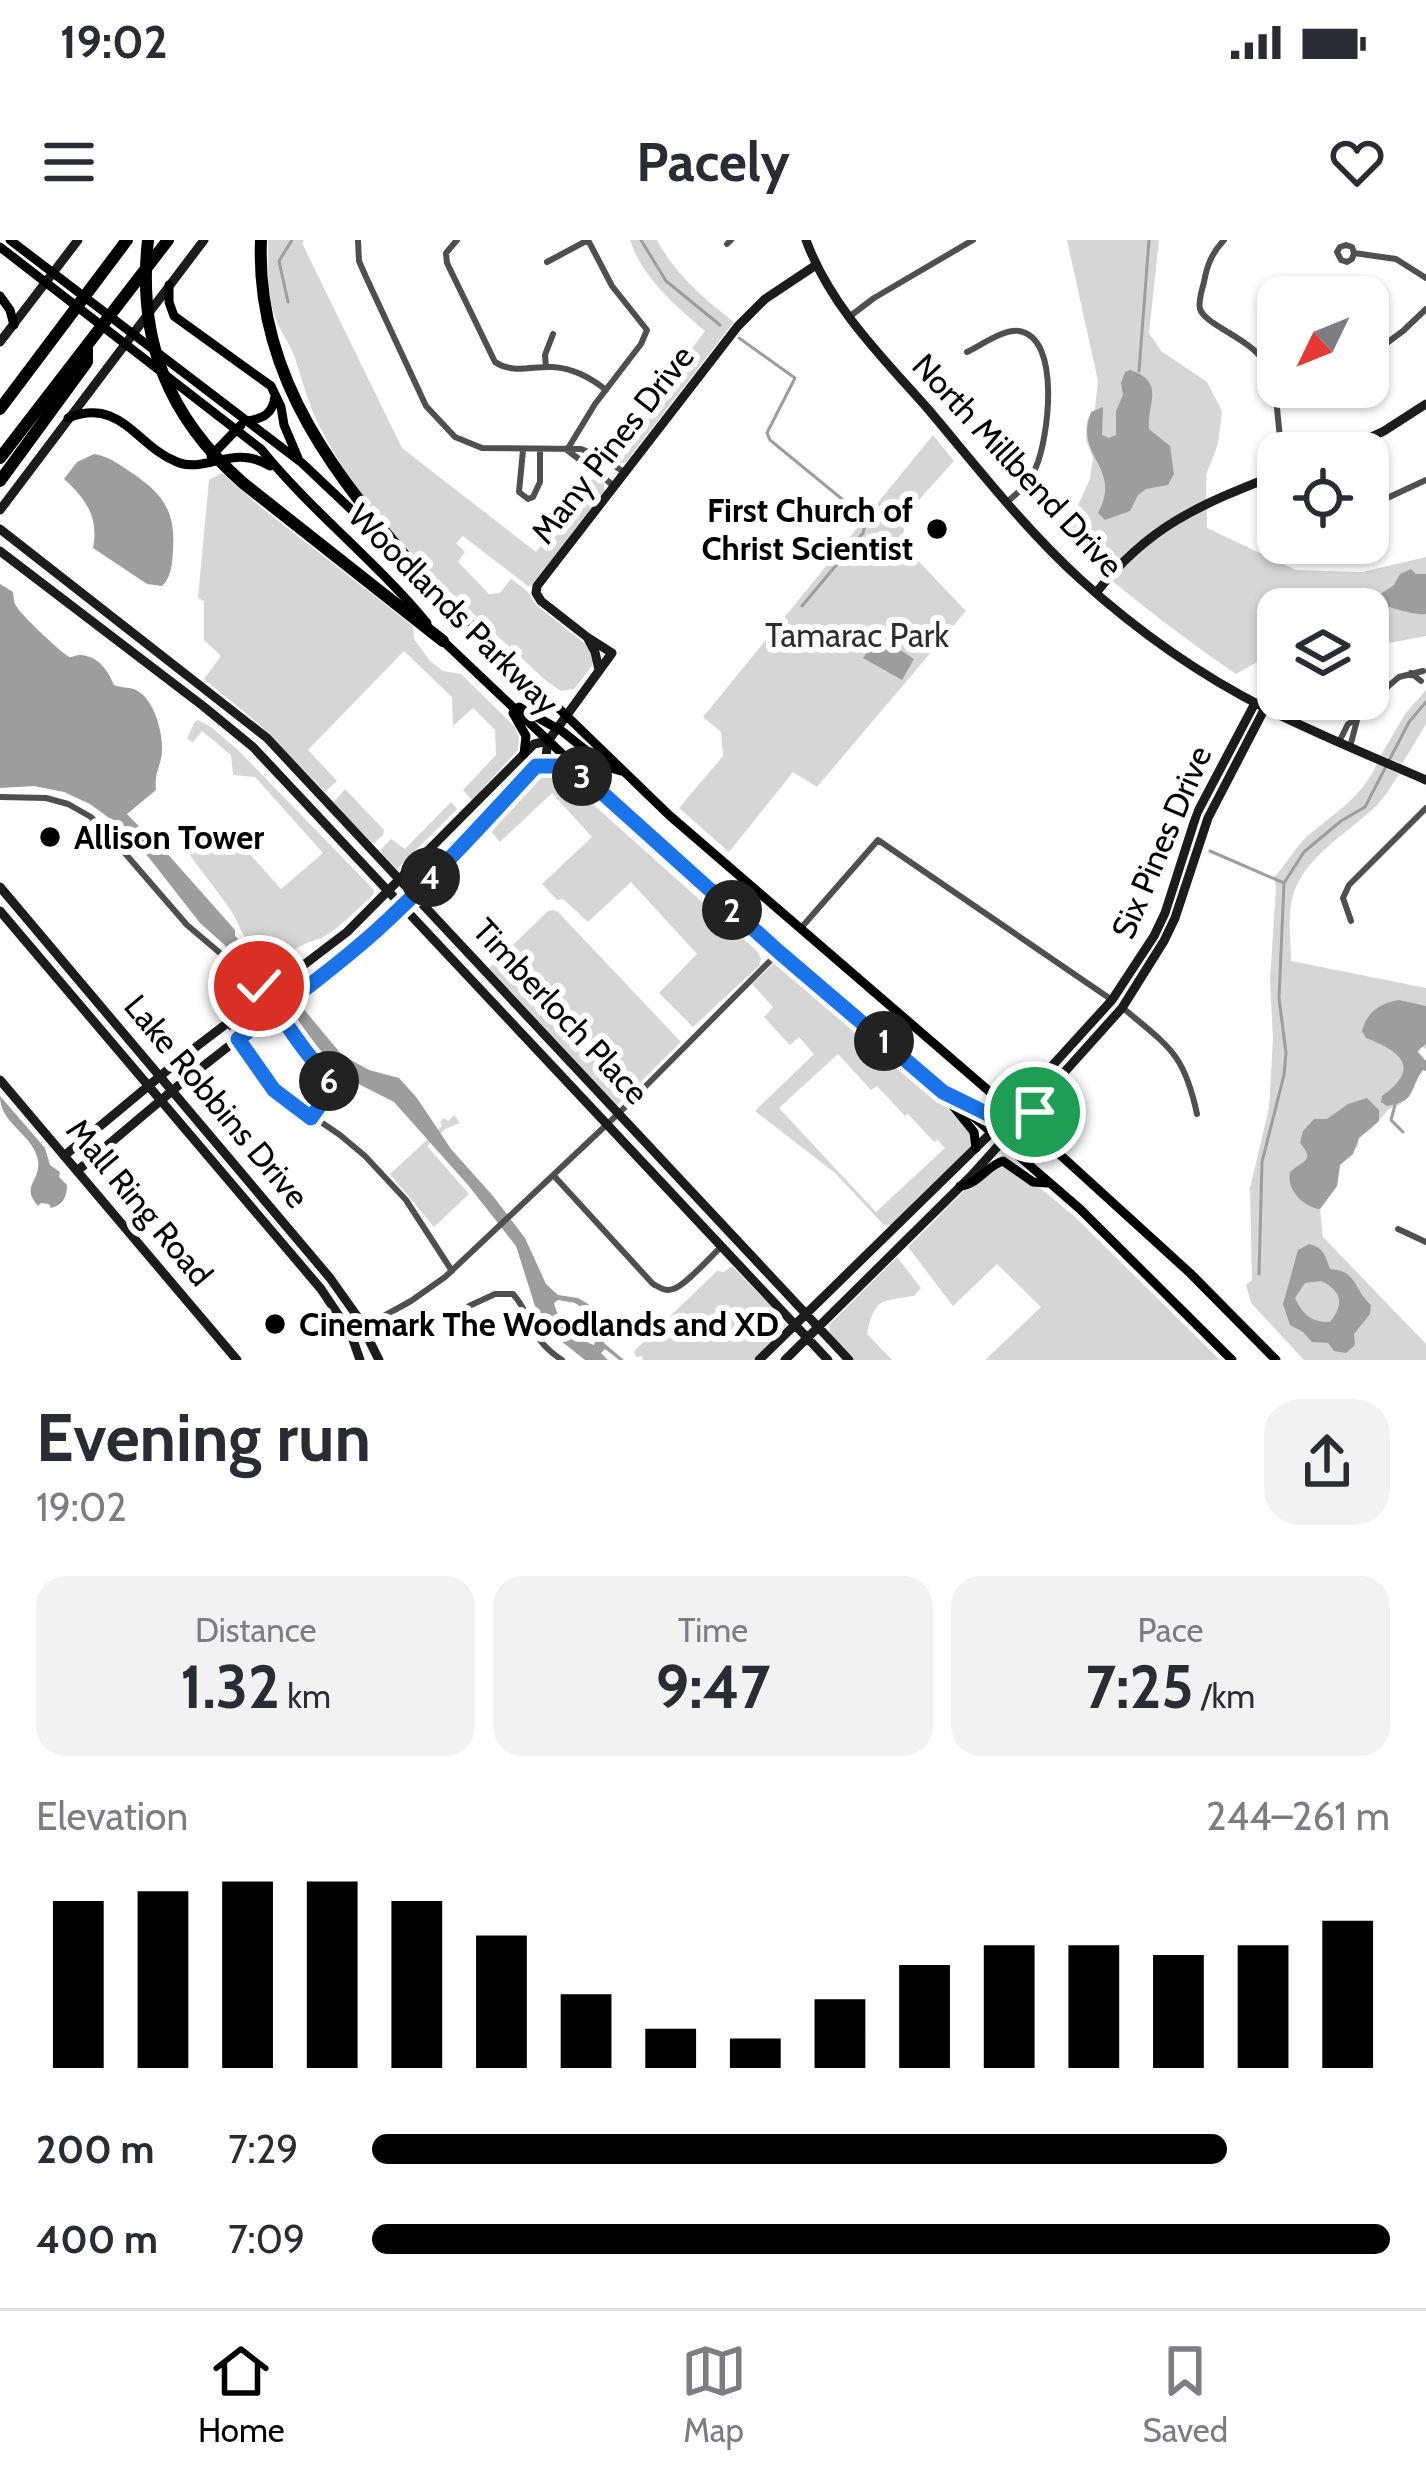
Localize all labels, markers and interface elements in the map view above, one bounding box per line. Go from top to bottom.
text: 19:02 [60,15,167,69]
icon: menu [36,129,102,195]
text: Pacely [636,129,790,195]
icon: heart [1324,129,1390,195]
north arrow [1257,276,1389,408]
map controls [1257,276,1389,720]
street label: Many Pines Drive [522,337,702,551]
street label: North Millbend Drive [904,345,1132,585]
button: locate [1257,432,1389,564]
place label: First Church of Christ Scientist [702,490,913,568]
street label: Woodlands Parkway [340,495,568,723]
marker: First Church of Christ Scientist [924,516,950,542]
button: layers [1257,588,1389,720]
park label: Tamarac Park [765,615,949,655]
street label: Six Pines Drive [1102,740,1220,944]
pin: 3 [552,746,612,806]
text: 3 [573,756,591,796]
place label: Allison Tower [74,817,264,857]
marker: Allison Tower [37,824,63,850]
pin: 4 [400,847,460,907]
text: 4 [420,857,440,897]
pin: 2 [702,880,762,940]
text: 2 [723,890,741,930]
street label: Timberloch Place [465,910,657,1112]
pin [208,935,310,1037]
icon: check [226,953,292,1019]
street label: Lake Robbins Drive [116,987,318,1215]
pin: 1 [854,1011,914,1071]
text: 1 [878,1021,890,1061]
pin: 6 [299,1051,359,1111]
text: 6 [320,1061,338,1101]
pin [984,1061,1086,1163]
icon: arrive [1002,1079,1068,1145]
street label: Mall Ring Road [58,1110,222,1294]
place label: Cinemark The Woodlands and XD [299,1304,779,1344]
marker: Cinemark The Woodlands and XD [262,1311,288,1337]
text: Evening run [36,1397,371,1478]
button: share [1264,1399,1390,1525]
text: 19:02 [36,1483,127,1531]
text: Distance [195,1610,316,1650]
text: Time [678,1610,748,1650]
text: Pace [1137,1610,1203,1650]
text: 1.32 [180,1650,280,1723]
text: 9:47 [656,1650,770,1723]
text: 7:25 [1085,1650,1193,1723]
text: km [280,1676,331,1716]
text: /km [1193,1676,1255,1716]
text: Elevation [36,1792,188,1840]
text: 244–261 m [1206,1792,1390,1840]
text: 200 m [36,2125,154,2173]
text: 7:29 [228,2125,298,2173]
text: 400 m [36,2215,158,2263]
text: 7:09 [228,2215,305,2263]
tab: Home [198,2338,285,2450]
tab: Map [681,2338,747,2450]
tab: Saved [1142,2338,1228,2450]

